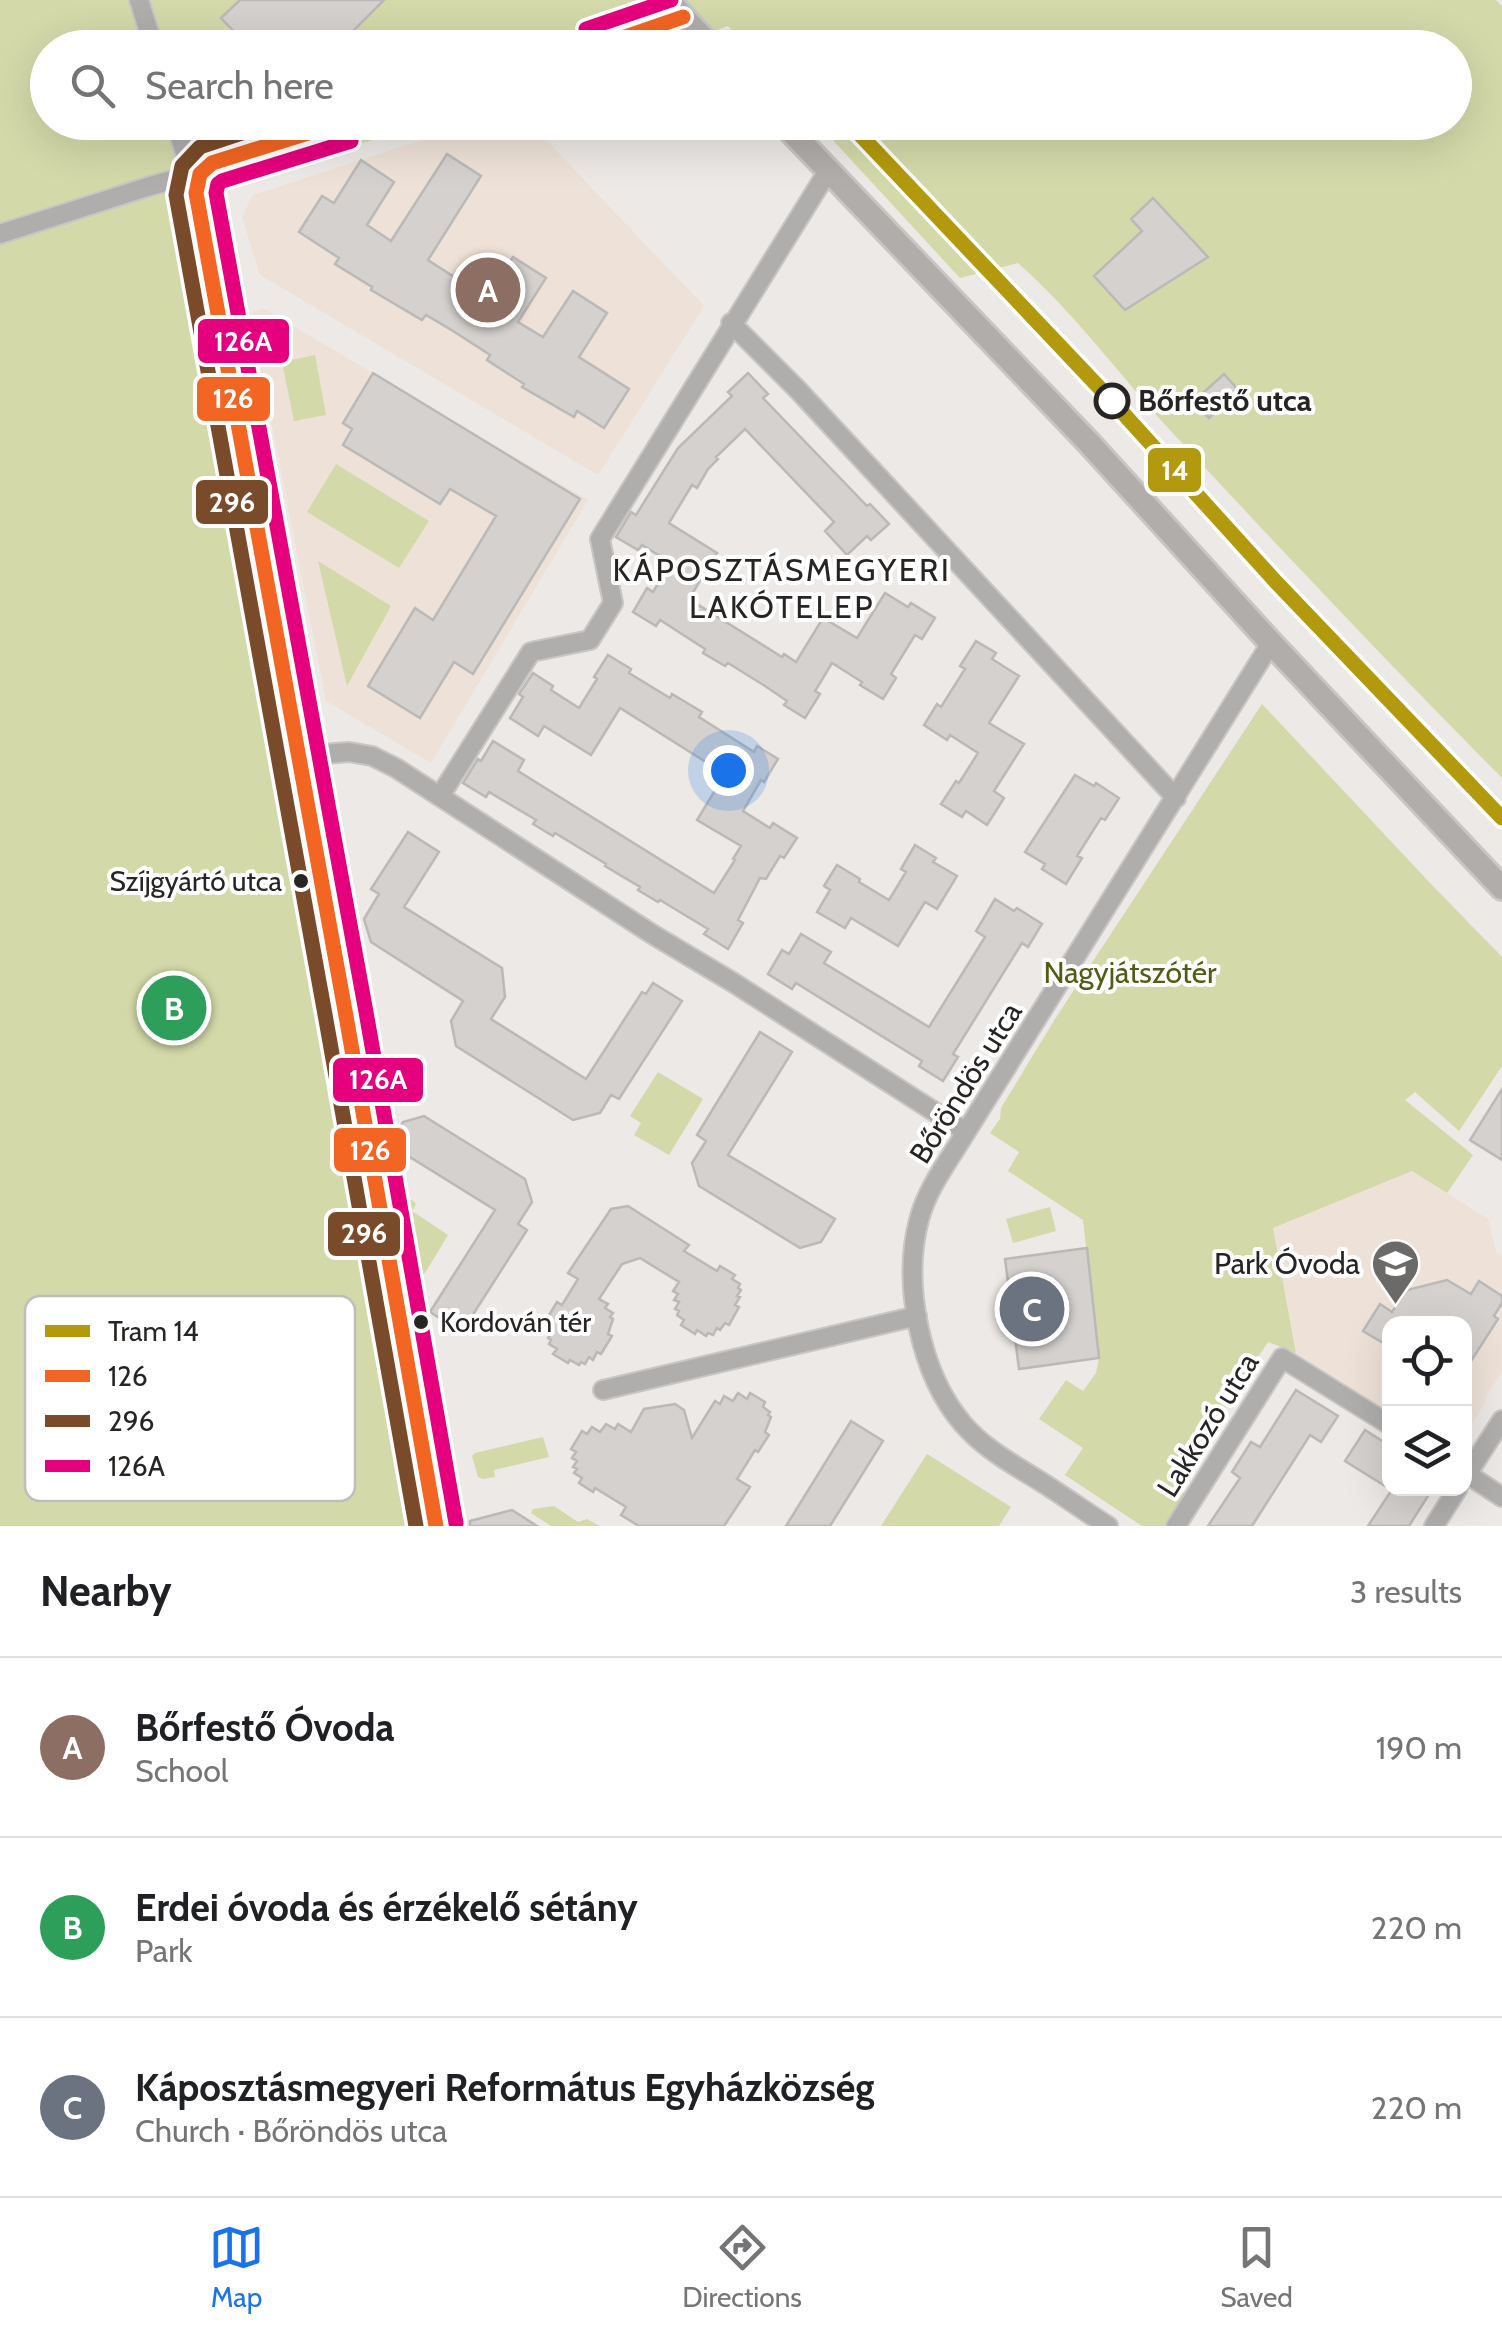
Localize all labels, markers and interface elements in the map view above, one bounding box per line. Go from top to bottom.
search box [30,30,1472,140]
icon: search [65,58,120,113]
text: Search here [145,62,334,109]
pin: A [456,252,520,328]
line badge: 126A [196,317,291,365]
text: 126A [214,324,273,358]
line badge: 126 [195,375,272,423]
text: 126 [213,381,253,415]
place label: Bőrfestő utca [1138,382,1312,419]
marker: Bőrfestő utca [1095,384,1129,418]
line badge: 14 [1146,446,1203,494]
text: 14 [1161,453,1189,487]
line badge: 296 [194,478,270,526]
text: 296 [209,485,255,519]
district label: KÁPOSZTÁSMEGYERI LAKÓTELEP [613,550,951,626]
your location [703,745,754,796]
place label: Szíjgyártó utca [110,864,283,898]
marker: Szíjgyártó utca [291,871,311,891]
park label: Nagyjátszótér [1043,954,1217,991]
pin: B [142,970,206,1046]
street label: Bőröndös utca [901,995,1030,1170]
line badge: 126A [331,1056,425,1104]
text: 126A [349,1062,408,1096]
line badge: 126 [332,1126,408,1174]
text: 126 [350,1133,390,1167]
line badge: 296 [326,1210,402,1258]
text: 296 [341,1216,387,1250]
school or university icon: Park Óvoda [1369,1238,1421,1306]
place label: Park Óvoda [1214,1245,1361,1282]
pin: C [1000,1272,1064,1346]
legend [25,1296,355,1501]
place label: Kordován tér [440,1305,591,1339]
marker: Kordován tér [411,1312,431,1332]
text: Tram 14 [108,1314,199,1348]
map controls [1382,1316,1472,1496]
button: locate [1382,1316,1472,1406]
street label: Lakkozó utca [1149,1345,1267,1504]
text: 126 [108,1359,148,1393]
text: 296 [108,1404,154,1438]
button: layers [1382,1406,1472,1496]
text: 126A [108,1449,166,1483]
text: Nearby [40,1565,172,1617]
text: 3 results [1350,1572,1462,1611]
text: Bőrfestő Óvoda [135,1704,394,1751]
text: A [62,1728,83,1767]
text: 190 m [1376,1728,1462,1767]
text: School [135,1751,228,1790]
text: Erdei óvoda és érzékelő sétány [135,1884,638,1931]
text: B [62,1908,83,1947]
text: 220 m [1371,1908,1462,1947]
text: Park [135,1931,193,1970]
text: Káposztásmegyeri Református Egyházközség [135,2064,874,2111]
text: C [63,2088,82,2127]
text: 220 m [1371,2088,1462,2127]
text: Church · Bőröndös utca [135,2111,447,2150]
tab: Map [209,2220,264,2314]
tab: Directions [682,2220,802,2314]
tab: Saved [1220,2220,1293,2314]

